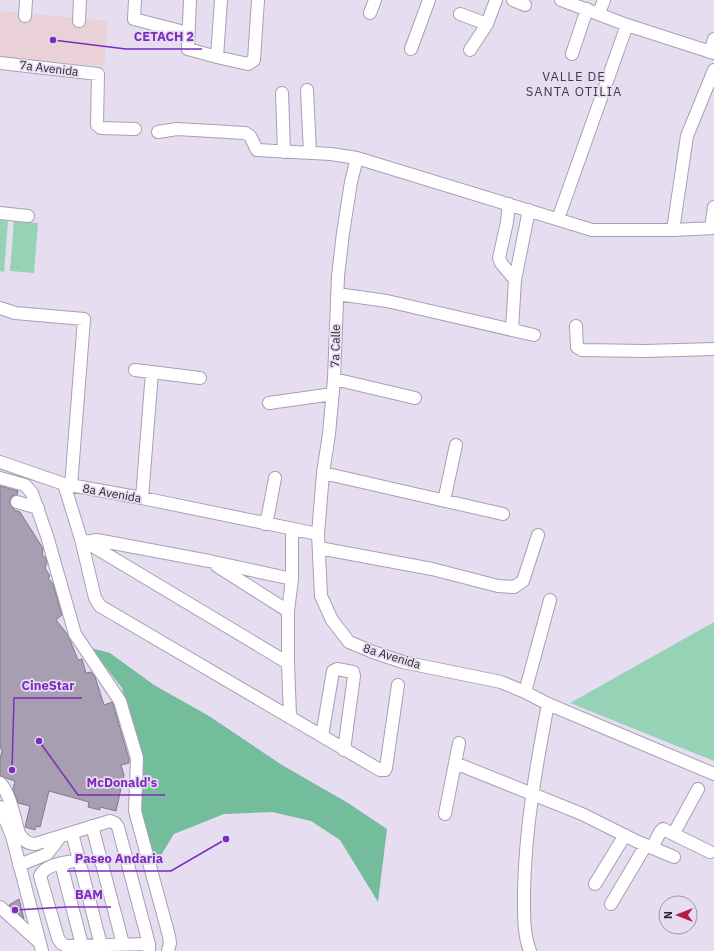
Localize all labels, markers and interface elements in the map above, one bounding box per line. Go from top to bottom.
callout: CETACH 2 [126,24,202,49]
text: CETACH 2 [134,28,194,45]
street label: 7a Avenida [19,57,80,79]
district label: VALLE DE SANTA OTILIA [526,68,622,100]
street label: 7a Calle [327,324,343,368]
street label: 8a Avenida [81,480,143,506]
street label: 8a Avenida [361,640,423,672]
callout: CineStar [14,673,82,698]
text: CineStar [22,677,74,694]
callout: McDonald's [78,770,165,795]
text: McDonald's [87,774,158,791]
callout: Paseo Andaria [67,846,171,871]
text: Paseo Andaria [75,850,163,867]
callout: BAM [67,882,111,907]
text: BAM [75,886,103,903]
north arrow [658,895,698,935]
text: N [661,911,675,919]

